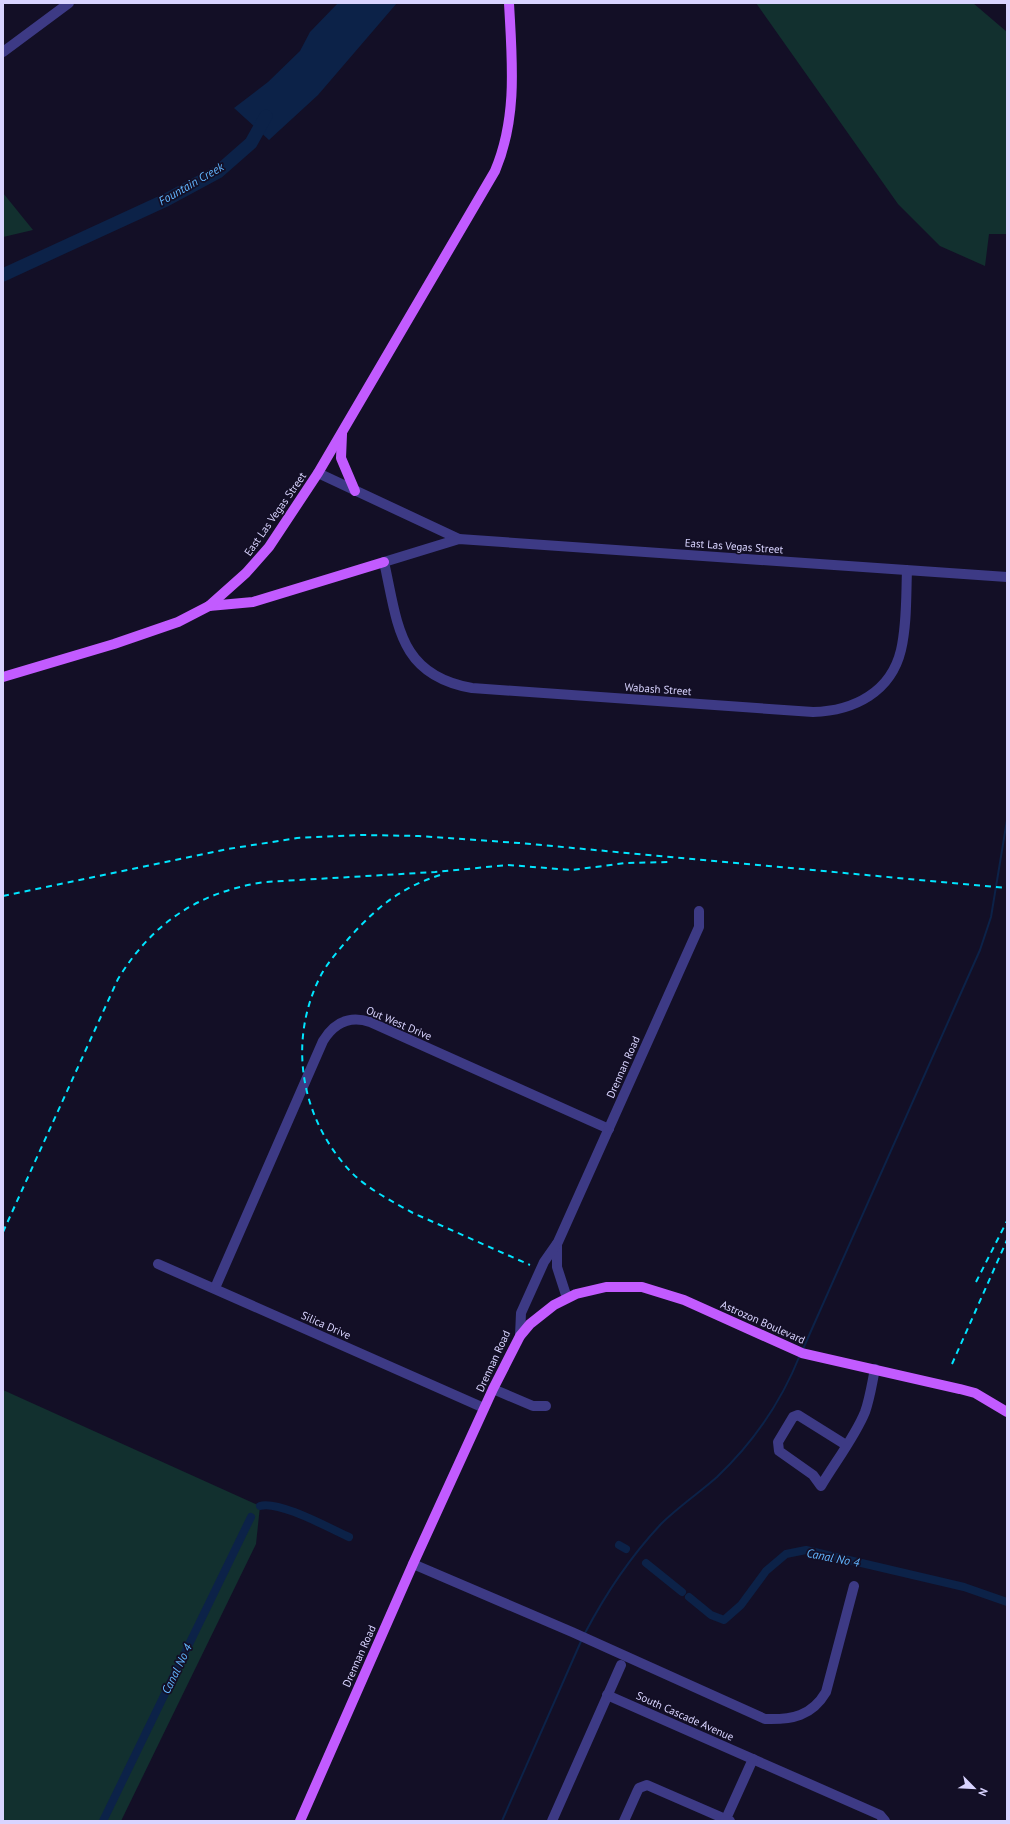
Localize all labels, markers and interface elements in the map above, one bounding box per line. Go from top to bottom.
water label: Fountain Creek [155,159,227,208]
street label: East Las Vegas Street [241,469,309,559]
street label: East Las Vegas Street [684,536,784,556]
street label: Wabash Street [624,680,692,698]
street label: Out West Drive [364,1003,434,1043]
street label: Drennan Road [603,1034,643,1100]
street label: Astrozon Boulevard [719,1297,808,1347]
street label: Silica Drive [299,1308,353,1342]
street label: Drennan Road [473,1328,513,1394]
water label: Canal No 4 [805,1545,862,1570]
street label: Drennan Road [339,1623,379,1689]
water label: Canal No 4 [158,1641,195,1696]
street label: South Cascade Avenue [634,1688,736,1744]
north arrow [954,1768,994,1808]
text: N [975,1786,991,1798]

